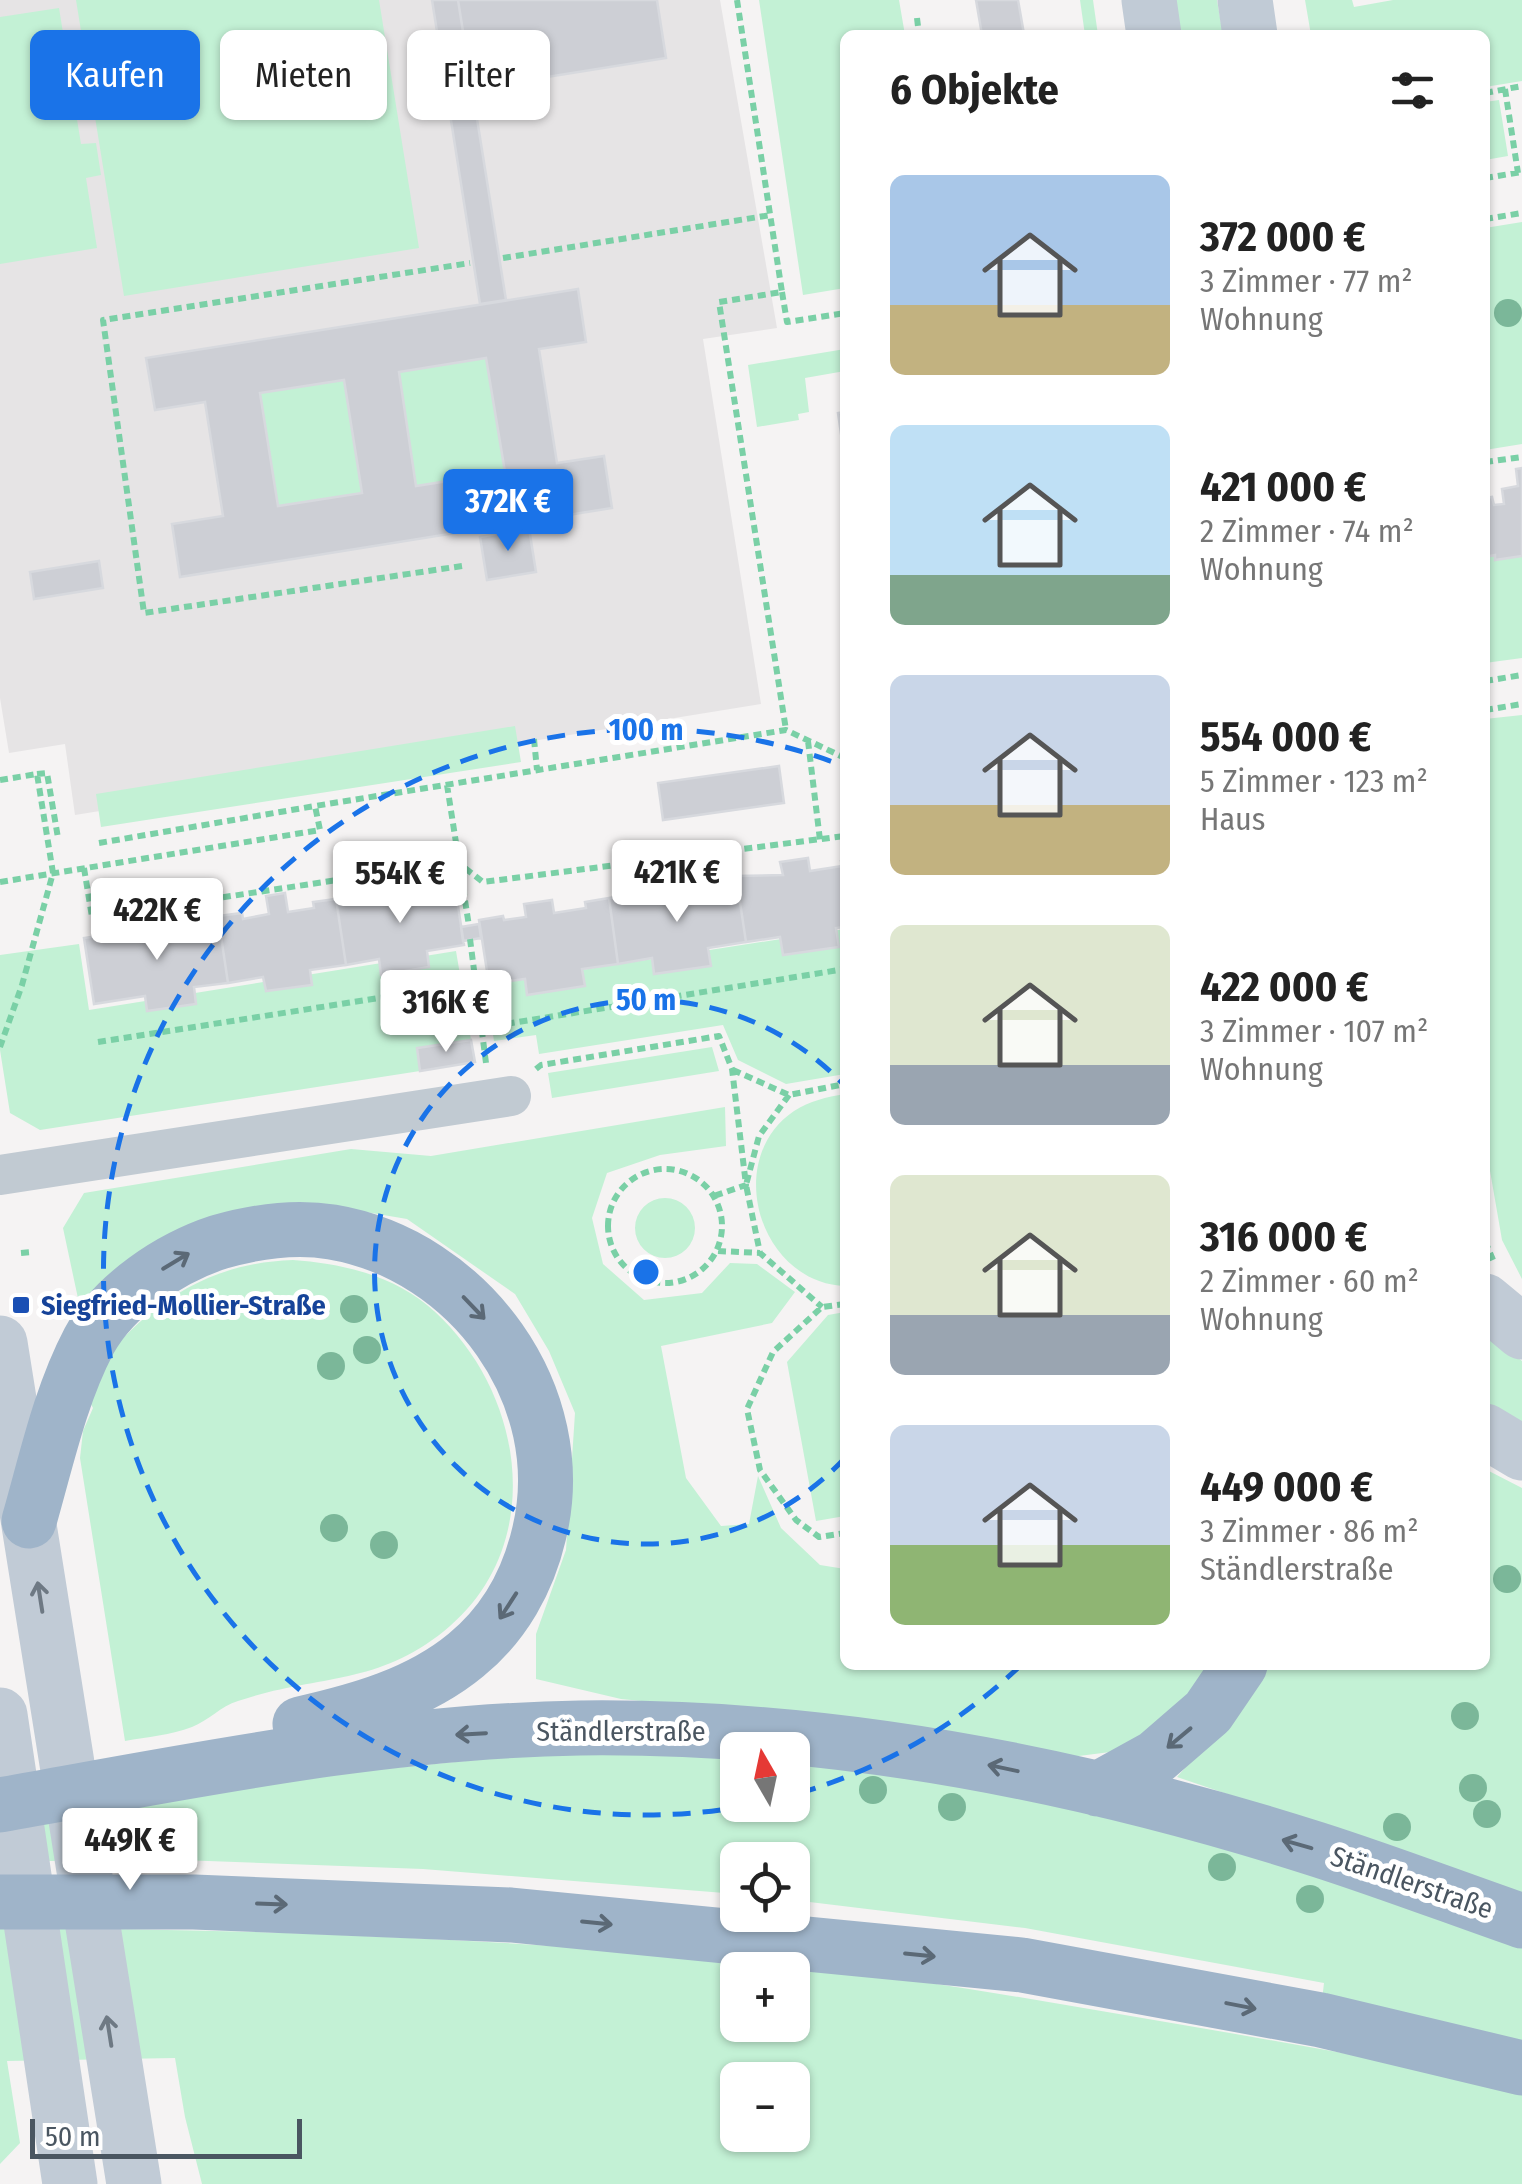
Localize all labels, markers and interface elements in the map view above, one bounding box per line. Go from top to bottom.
chip: Kaufen [30,30,200,120]
chip: Mieten [220,30,387,120]
chip: Filter [407,30,550,120]
icon: filters [1385,63,1440,118]
text: 6 Objekte [890,65,1059,115]
text: 372 000 € [1200,212,1366,262]
icon: home [970,215,1090,335]
text: 3 Zimmer · 77 m² [1200,262,1413,300]
text: Wohnung [1200,300,1323,338]
text: 421 000 € [1200,462,1366,512]
icon: home [970,465,1090,585]
pin: 372K € [427,469,589,554]
text: 372K € [465,482,551,520]
text: 2 Zimmer · 74 m² [1200,512,1414,550]
text: Wohnung [1200,550,1323,588]
text: 100 m [609,712,683,748]
text: 554 000 € [1200,712,1371,762]
icon: home [970,715,1090,835]
text: 5 Zimmer · 123 m² [1200,762,1428,800]
text: Haus [1200,800,1265,838]
pin: 421K € [596,840,758,925]
pin: 554K € [319,841,481,926]
text: 421K € [634,853,720,891]
text: 554K € [355,854,445,892]
pin: 422K € [76,878,238,963]
text: 422K € [113,891,201,929]
text: 422 000 € [1200,962,1369,1012]
icon: home [970,965,1090,1085]
pin: 316K € [365,970,527,1055]
text: 50 m [616,982,676,1018]
text: 316K € [402,983,490,1021]
text: 3 Zimmer · 107 m² [1200,1012,1428,1050]
text: Wohnung [1200,1050,1323,1088]
text: 316 000 € [1200,1212,1368,1262]
icon: home [970,1215,1090,1335]
one-way arrow [161,1251,190,1271]
centre of rings [628,1254,664,1290]
text: 2 Zimmer · 60 m² [1200,1262,1419,1300]
place label: Siegfried-Mollier-Straße [41,1289,326,1322]
marker: Siegfried-Mollier-Straße [10,1294,32,1316]
one-way arrow [461,1296,485,1320]
text: Wohnung [1200,1300,1323,1338]
text: 449 000 € [1200,1462,1373,1512]
icon: home [970,1465,1090,1585]
text: 3 Zimmer · 86 m² [1200,1512,1419,1550]
text: Ständlerstraße [1200,1550,1394,1588]
one-way arrow [31,1582,49,1614]
one-way arrow [498,1591,519,1620]
street label: Ständlerstraße [536,1715,706,1748]
one-way arrow [455,1725,488,1744]
one-way arrow [1166,1726,1192,1748]
north arrow [720,1732,810,1822]
map controls [720,1732,810,2152]
one-way arrow [988,1757,1020,1776]
pin: 449K € [49,1808,211,1893]
text: 449K € [84,1821,176,1859]
one-way arrow [1282,1833,1313,1852]
street label: Ständlerstraße [1326,1839,1497,1926]
button: locate [720,1842,810,1932]
one-way arrow [256,1895,288,1914]
one-way arrow [580,1914,612,1933]
one-way arrow [904,1946,936,1965]
button: + [720,1952,810,2042]
one-way arrow [1224,1997,1256,2016]
one-way arrow [99,2015,118,2047]
button: − [720,2062,810,2152]
scale bar [30,2114,302,2158]
text: 50 m [45,2120,101,2153]

